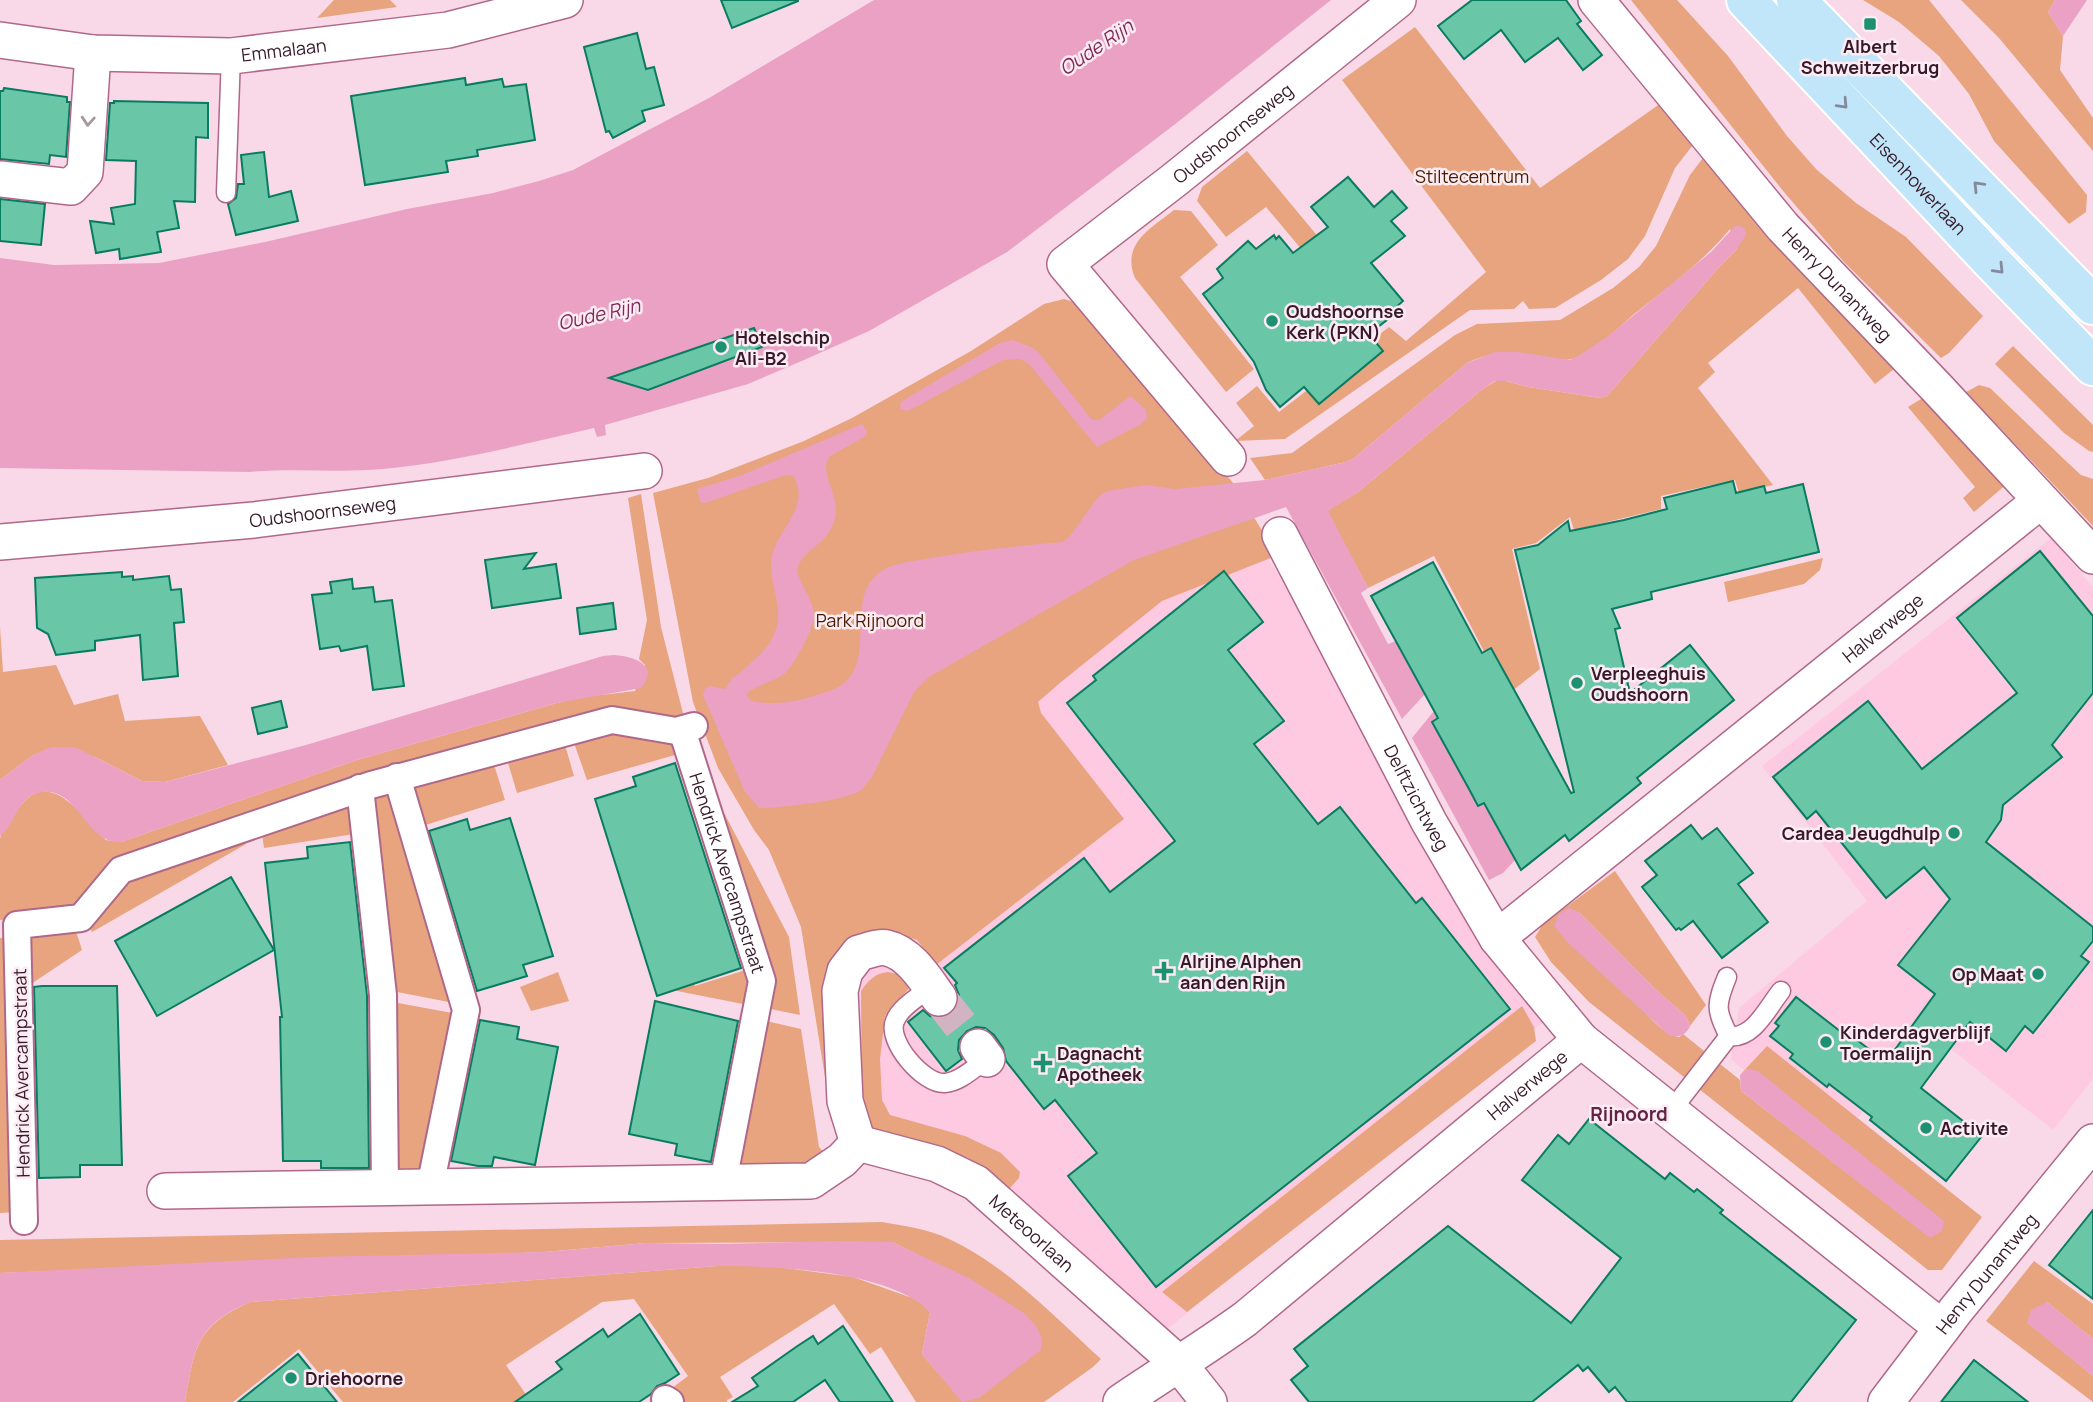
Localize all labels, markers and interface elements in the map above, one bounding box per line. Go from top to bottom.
water label: Oude Rijn [1054,12,1139,81]
marker: Albert Schweitzerbrug [1862,16,1878,32]
street label: Emmalaan [240,33,328,67]
place label: Albert Schweitzerbrug [1801,34,1939,79]
street label: Oudshoornseweg [1168,78,1297,189]
one-way arrow [1834,96,1847,109]
one-way arrow [81,116,96,127]
street label: Eisenhowerlaan [1865,128,1972,240]
park label: Stiltecentrum [1415,164,1529,188]
one-way arrow [1973,181,1986,194]
street label: Henry Dunantweg [1777,222,1898,346]
one-way arrow [1990,261,2003,274]
water label: Oude Rijn [555,292,643,336]
place label: Oudshoornse Kerk (PKN) [1286,299,1404,344]
marker: Oudshoornse Kerk (PKN) [1264,313,1280,329]
place label: Hotelschip Ali-B2 [735,325,830,370]
marker: Hotelschip Ali-B2 [713,339,729,355]
street label: Oudshoornseweg [248,490,397,532]
street label: Halverwege [1837,588,1928,668]
park label: Park Rijnoord [816,608,924,632]
place label: Verpleeghuis Oudshoorn [1591,661,1706,706]
marker: Verpleeghuis Oudshoorn [1569,675,1585,691]
street label: Delftzichtweg [1379,740,1455,855]
street label: Hendrick Avercampstraat [684,770,771,976]
place label: Cardea Jeugdhulp [1782,821,1940,845]
marker: Cardea Jeugdhulp [1946,825,1962,841]
place label: Alrijne Alphen aan den Rijn [1180,949,1301,994]
marker: Alrijne Alphen aan den Rijn [1154,961,1174,981]
place label: Op Maat [1952,962,2024,986]
marker: Op Maat [2030,966,2046,982]
street label: Hendrick Avercampstraat [7,968,35,1178]
place label: Kinderdagverblijf Toermalijn [1840,1020,1990,1065]
marker: Kinderdagverblijf Toermalijn [1818,1034,1834,1050]
place label: Dagnacht Apotheek [1057,1041,1143,1086]
street label: Halverwege [1482,1044,1572,1125]
marker: Dagnacht Apotheek [1035,1055,1051,1071]
district label: Rijnoord [1590,1101,1668,1127]
place label: Activite [1940,1116,2009,1140]
marker: Activite [1918,1120,1934,1136]
street label: Meteoorlaan [984,1189,1079,1277]
street label: Henry Dunantweg [1930,1208,2042,1339]
place label: Driehoorne [305,1366,403,1390]
marker: Driehoorne [283,1370,299,1386]

